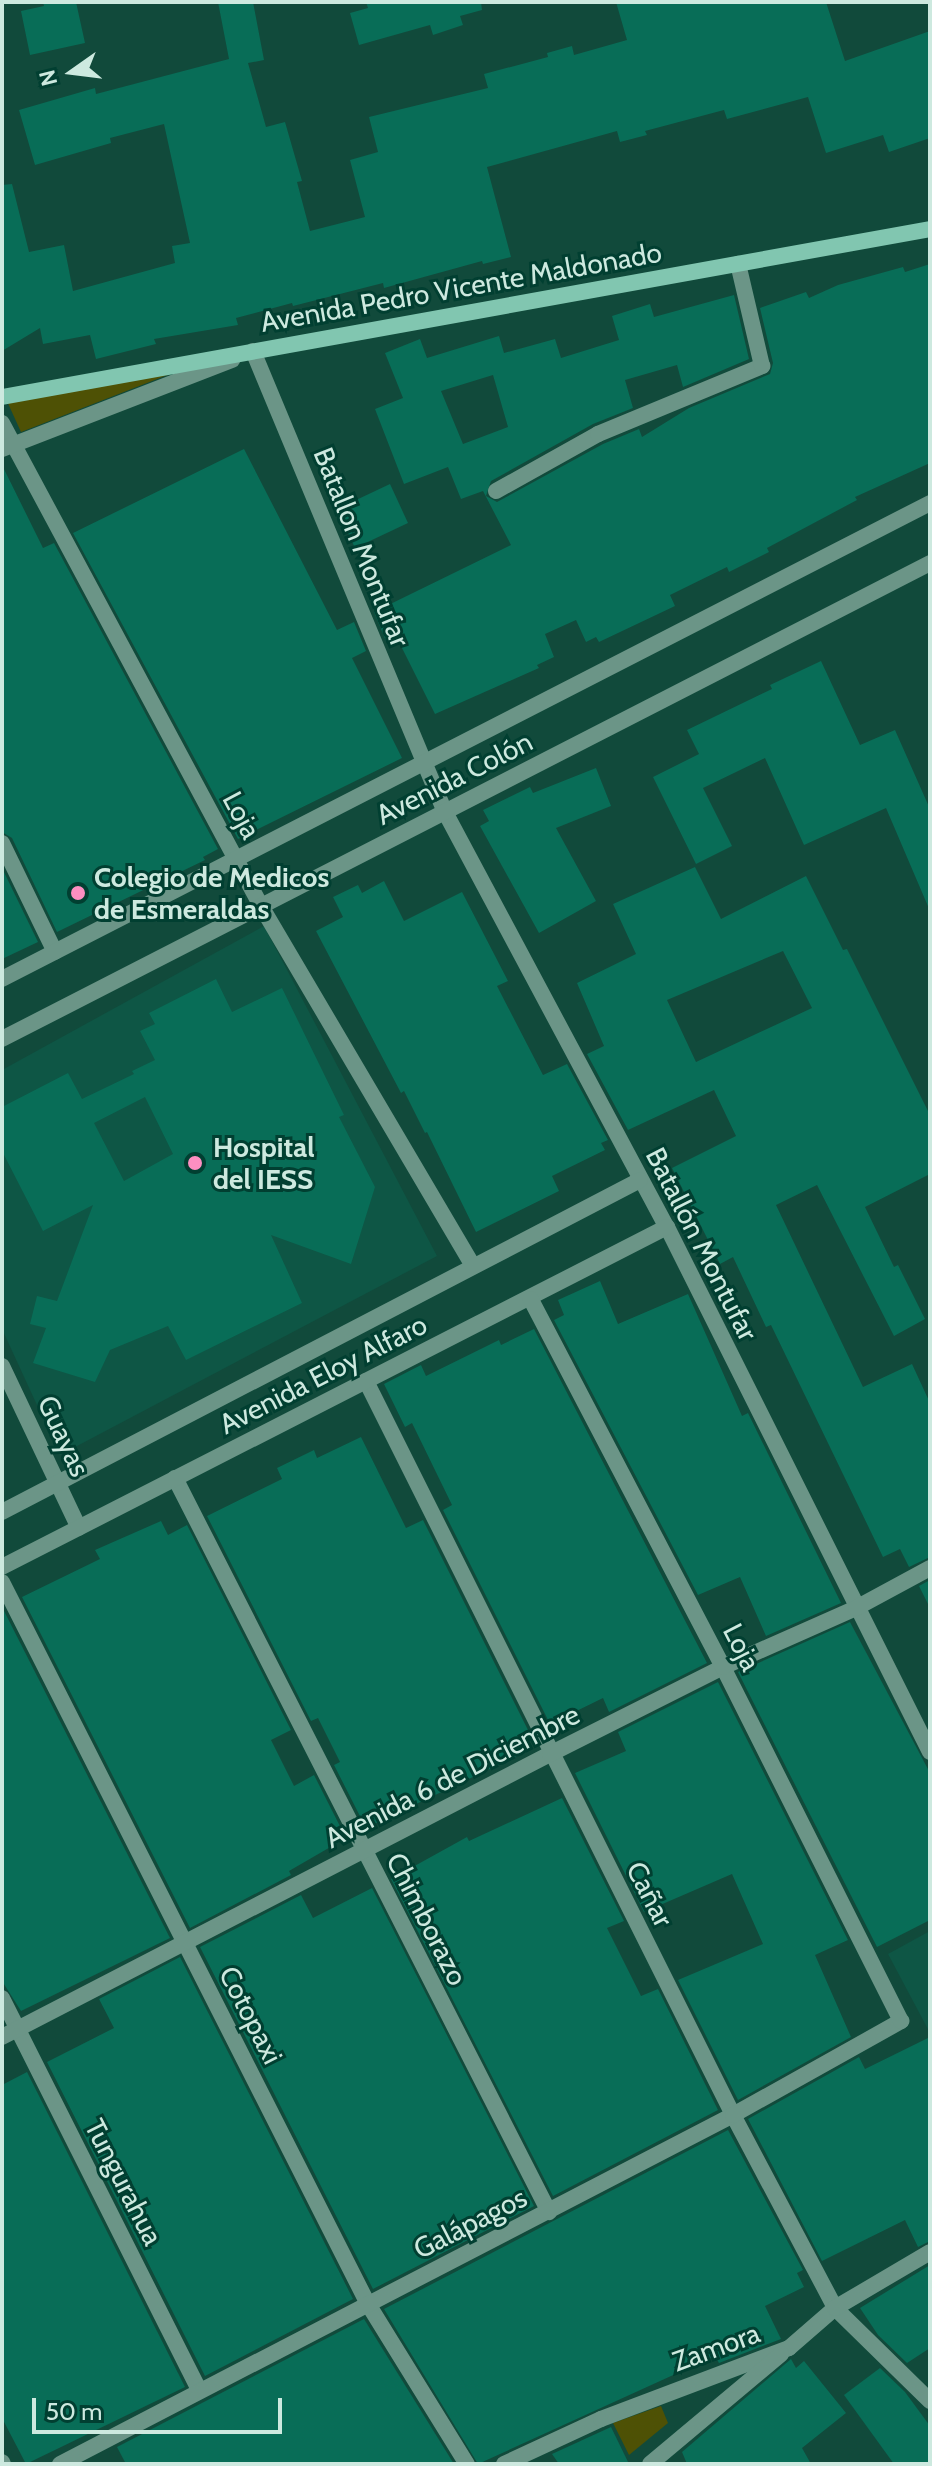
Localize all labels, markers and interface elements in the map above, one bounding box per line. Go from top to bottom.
north arrow [32,32,112,112]
text: N [33,67,63,89]
street label: Avenida Pedro Vicente Maldonado [258,235,664,339]
street label: Batallon Montufar [307,442,417,652]
street label: Avenida Colón [370,724,538,832]
street label: Loja [216,786,268,844]
place label: Colegio de Medicos de Esmeraldas [94,860,329,926]
marker: Colegio de Medicos de Esmeraldas [69,884,87,902]
place label: Hospital del IESS [213,1130,315,1196]
street label: Batallón Montufar [639,1142,765,1346]
marker: Hospital del IESS [184,1152,206,1174]
street label: Avenida Eloy Alfaro [214,1307,432,1441]
street label: Guayas [31,1390,97,1482]
street label: Loja [716,1618,768,1676]
street label: Avenida 6 de Diciembre [319,1697,585,1855]
street label: Chimborazo [379,1847,475,1991]
street label: Cañar [619,1856,681,1932]
street label: Cotopaxi [212,1961,290,2069]
street label: Tungurahua [78,2113,170,2251]
street label: Galápagos [408,2180,532,2266]
street label: Zamora [668,2316,764,2378]
scale bar [36,2382,286,2432]
text: 50 m [46,2397,102,2426]

